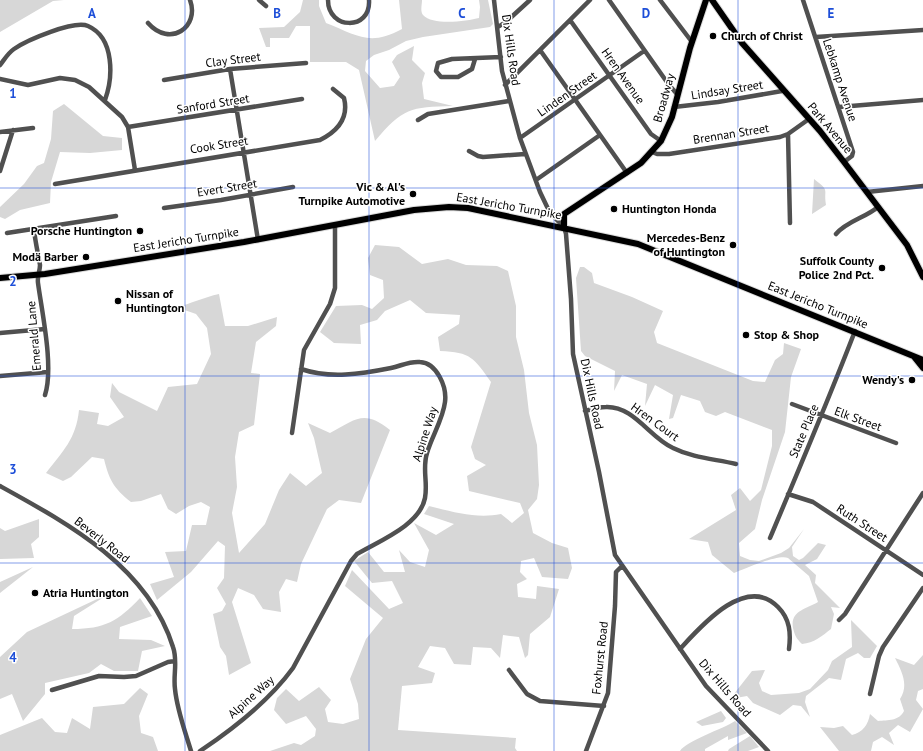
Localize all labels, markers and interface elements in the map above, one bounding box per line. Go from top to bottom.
text: A [88,5,96,22]
text: B [273,5,281,22]
text: C [458,5,466,22]
text: D [642,5,650,22]
text: E [828,5,835,22]
street label: Dix Hills Road [499,13,524,87]
place label: Church of Christ [721,28,803,43]
marker: Church of Christ [708,31,718,41]
street label: Lebkamp Avenue [820,36,861,123]
street label: Hren Avenue [599,45,648,107]
street label: Clay Street [205,49,261,70]
street label: Linden Street [534,68,599,120]
street label: Broadway [649,71,678,124]
street label: Lindsay Street [690,76,764,103]
text: 1 [9,85,17,102]
street label: Sanford Street [175,90,250,117]
street label: Park Avenue [805,99,856,156]
street label: Brennan Street [692,120,770,147]
street label: Cook Street [189,133,249,156]
street label: Evert Street [196,175,258,200]
place label: Vic & Al's Turnpike Automotive [299,179,405,208]
marker: Vic & Al's Turnpike Automotive [408,189,418,199]
street label: East Jericho Turnpike [455,189,563,222]
place label: Huntington Honda [622,201,717,216]
marker: Huntington Honda [609,204,619,214]
place label: Porsche Huntington [31,223,132,238]
street label: East Jericho Turnpike [132,224,240,255]
marker: Porsche Huntington [135,226,145,236]
place label: Mercedes-Benz of Huntington [647,230,726,259]
marker: Mercedes-Benz of Huntington [728,240,738,250]
place label: Modä Barber [13,249,79,264]
marker: Modä Barber [81,252,91,262]
place label: Suffolk County Police 2nd Pct. [799,253,874,282]
marker: Suffolk County Police 2nd Pct. [877,263,887,273]
text: 2 [9,273,17,290]
street label: East Jericho Turnpike [766,278,870,331]
place label: Nissan of Huntington [126,286,184,315]
marker: Nissan of Huntington [113,296,123,306]
street label: Emerald Lane [23,300,44,372]
place label: Stop & Shop [754,327,820,342]
marker: Stop & Shop [741,330,751,340]
street label: Dix Hills Road [578,357,607,431]
place label: Wendy's [862,372,904,387]
marker: Wendy's [907,375,917,385]
street label: Hren Court [628,399,682,444]
street label: State Place [785,402,822,460]
street label: Elk Street [832,403,884,434]
street label: Alpine Way [409,404,441,463]
text: 3 [9,461,17,478]
street label: Ruth Street [834,501,891,545]
street label: Beverly Road [72,513,133,566]
place label: Atria Huntington [43,585,129,600]
marker: Atria Huntington [30,588,40,598]
street label: Foxhurst Road [588,621,611,695]
text: 4 [9,649,17,666]
street label: Dix Hills Road [696,656,755,720]
street label: Alpine Way [225,672,277,721]

